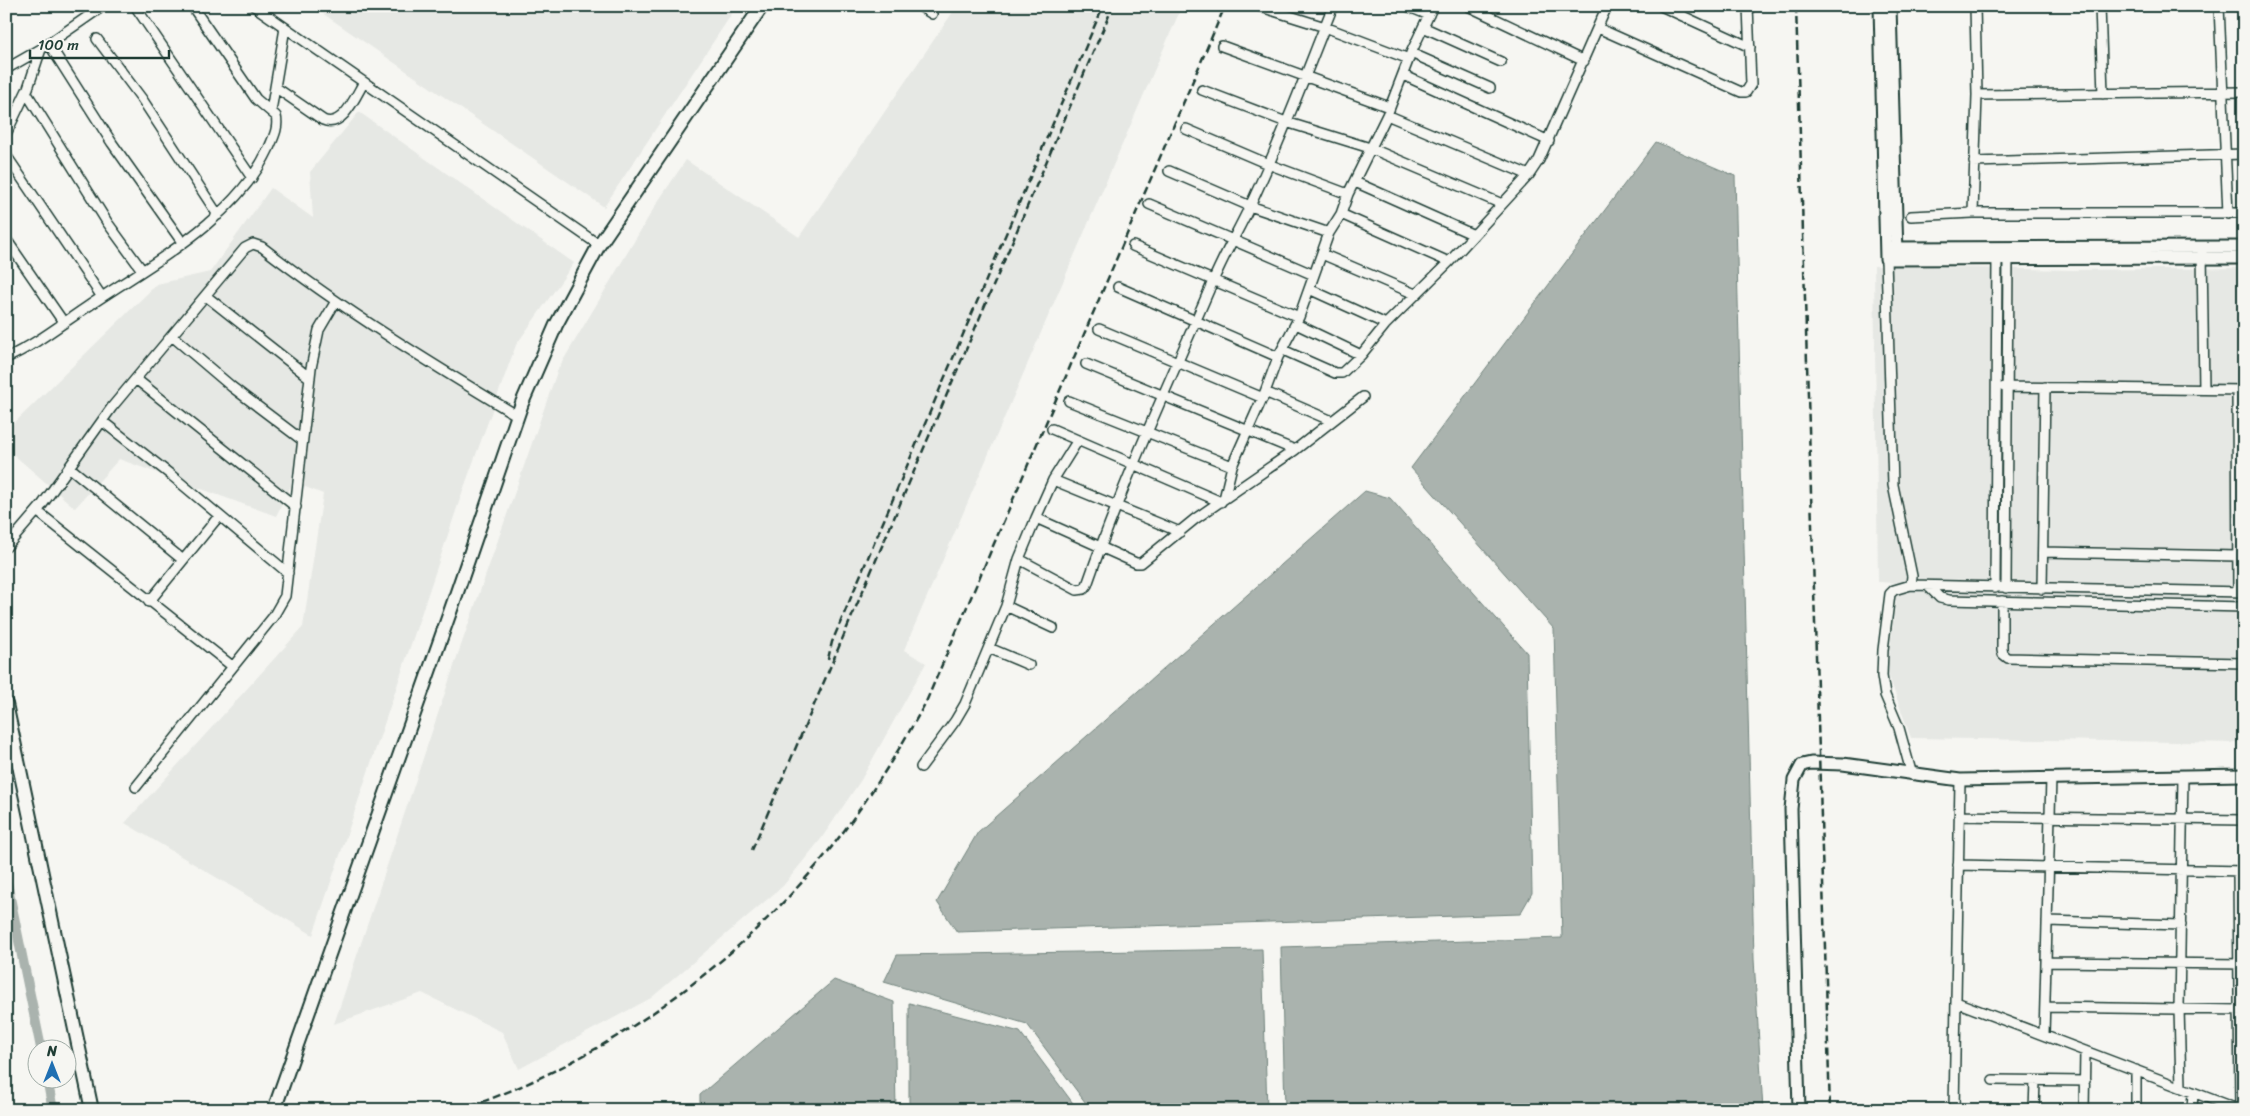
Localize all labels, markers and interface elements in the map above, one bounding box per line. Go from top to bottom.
scale bar [30,28,169,60]
text: 100 m [38,32,79,58]
north arrow [28,1038,78,1088]
text: N [46,1039,57,1064]

